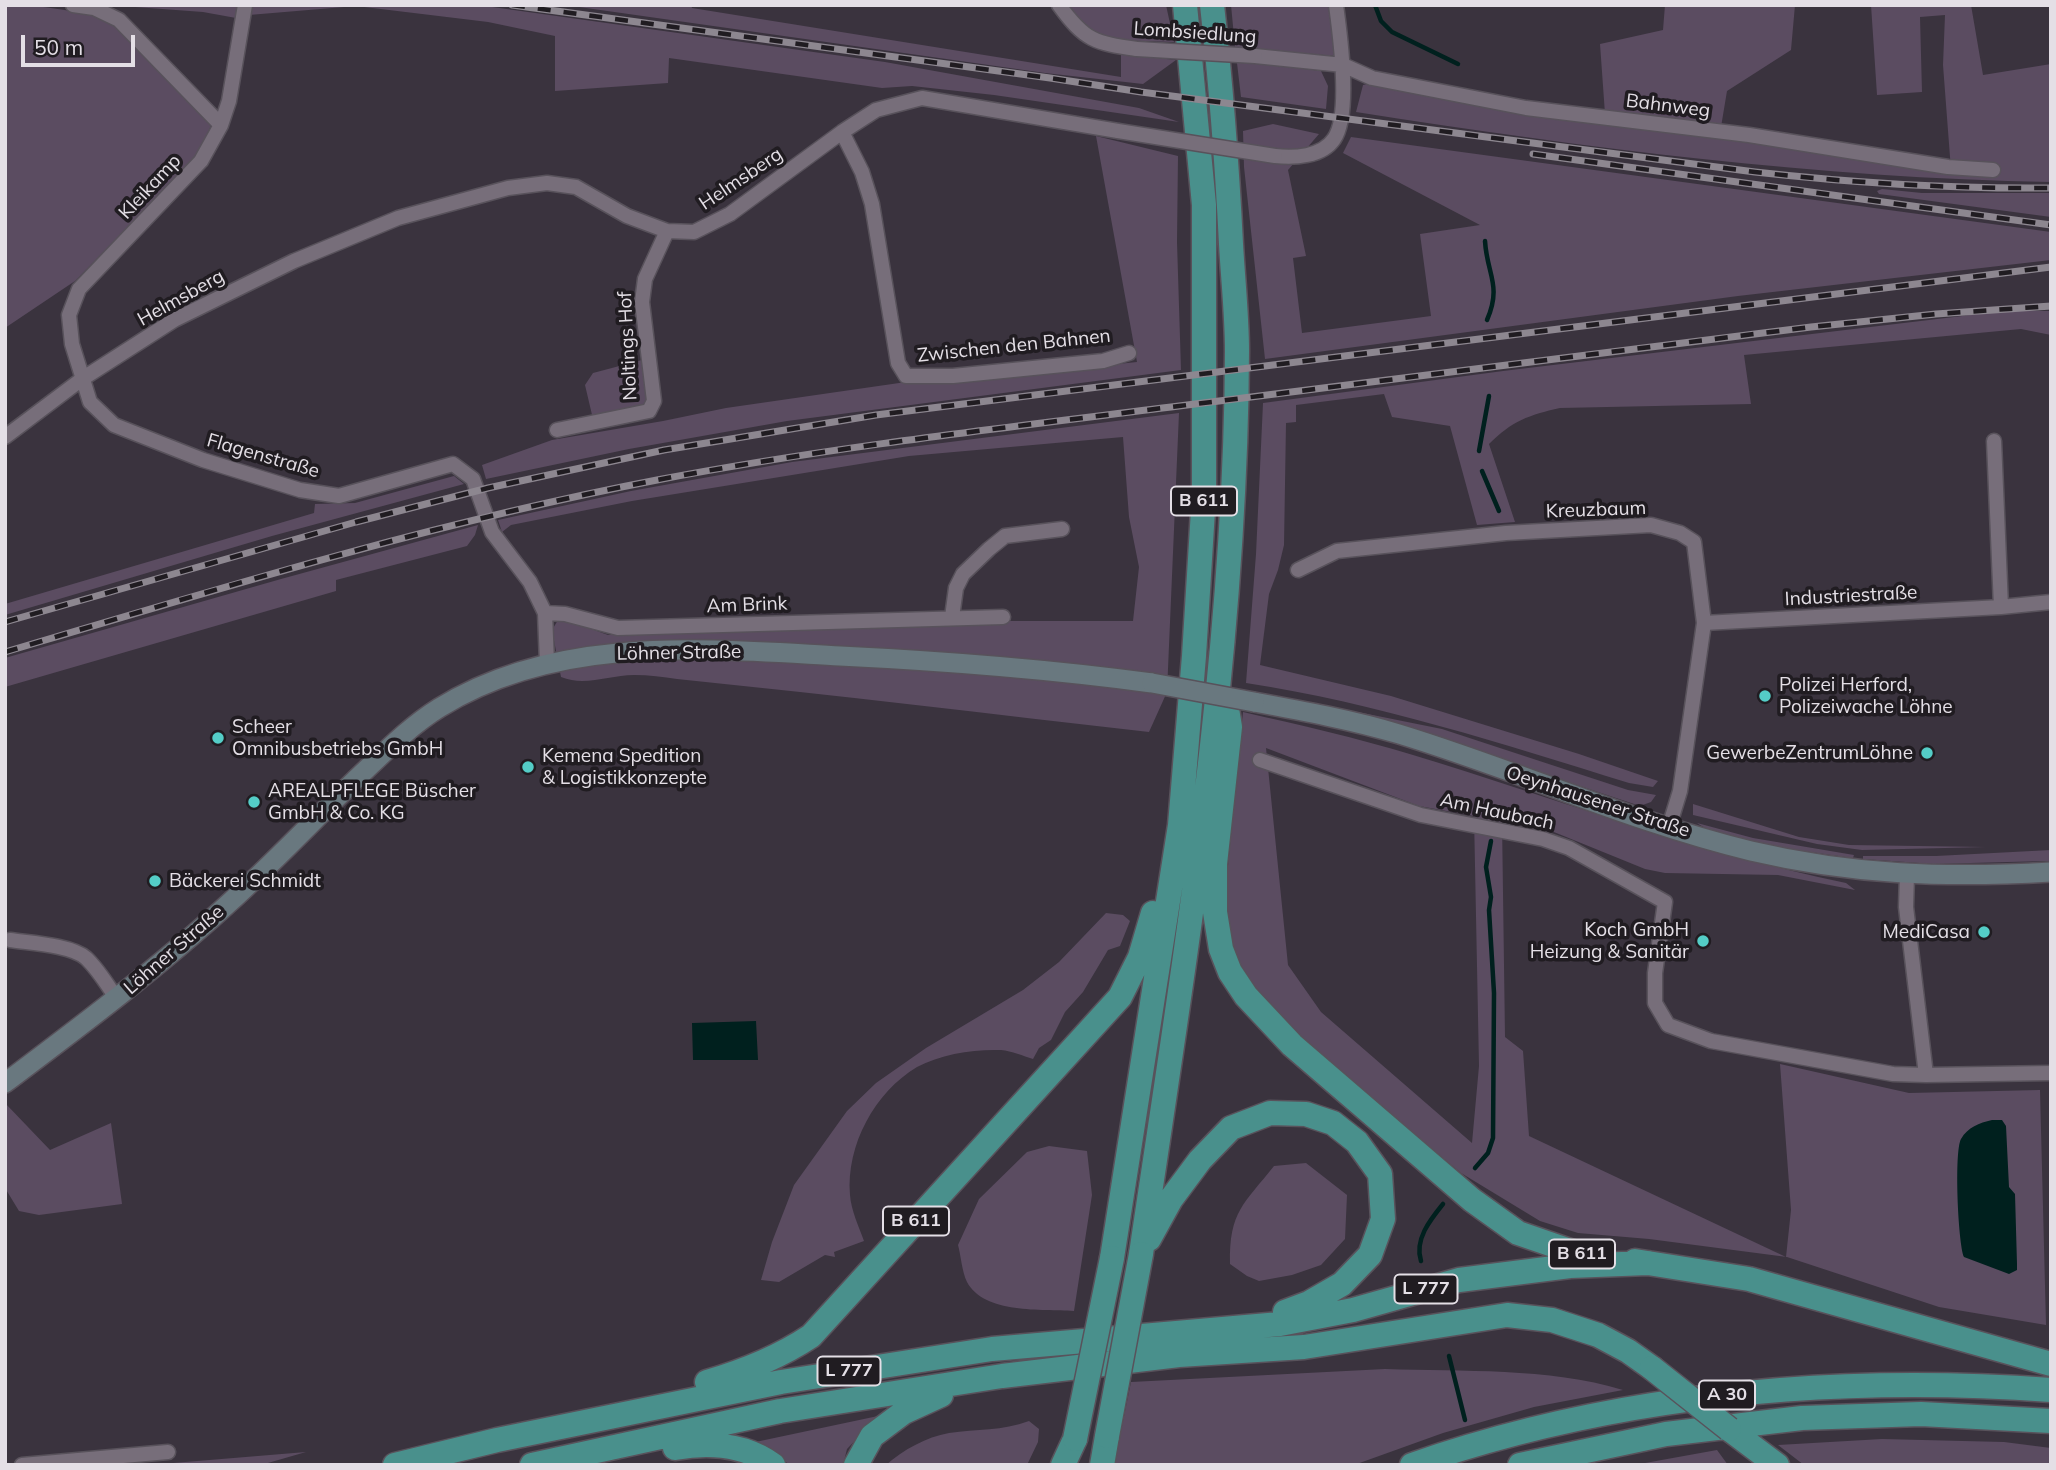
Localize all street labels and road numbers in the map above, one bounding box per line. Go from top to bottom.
street label: Lombsiedlung [1133,17,1257,49]
street label: Bahnweg [1625,90,1711,122]
street label: Helmsberg [695,143,787,215]
street label: Kleikamp [114,150,186,224]
street label: Helmsberg [134,265,228,331]
street label: Noltings Hof [614,291,642,401]
street label: Zwischen den Bahnen [916,325,1112,367]
street label: Flagenstraße [204,429,322,483]
road number: B 611 [1171,486,1237,516]
street label: Kreuzbaum [1545,497,1647,523]
street label: Industriestraße [1784,581,1918,611]
street label: Am Brink [706,592,788,618]
street label: Löhner Straße [617,641,741,665]
street label: Oeynhausener Straße [1503,762,1693,842]
street label: Am Haubach [1438,789,1556,835]
street label: Löhner Straße [120,901,228,999]
road number: B 611 [883,1206,949,1236]
road number: B 611 [1549,1240,1615,1268]
road number: L 777 [1394,1274,1458,1304]
road number: L 777 [818,1356,880,1386]
road number: A 30 [1699,1380,1755,1410]

